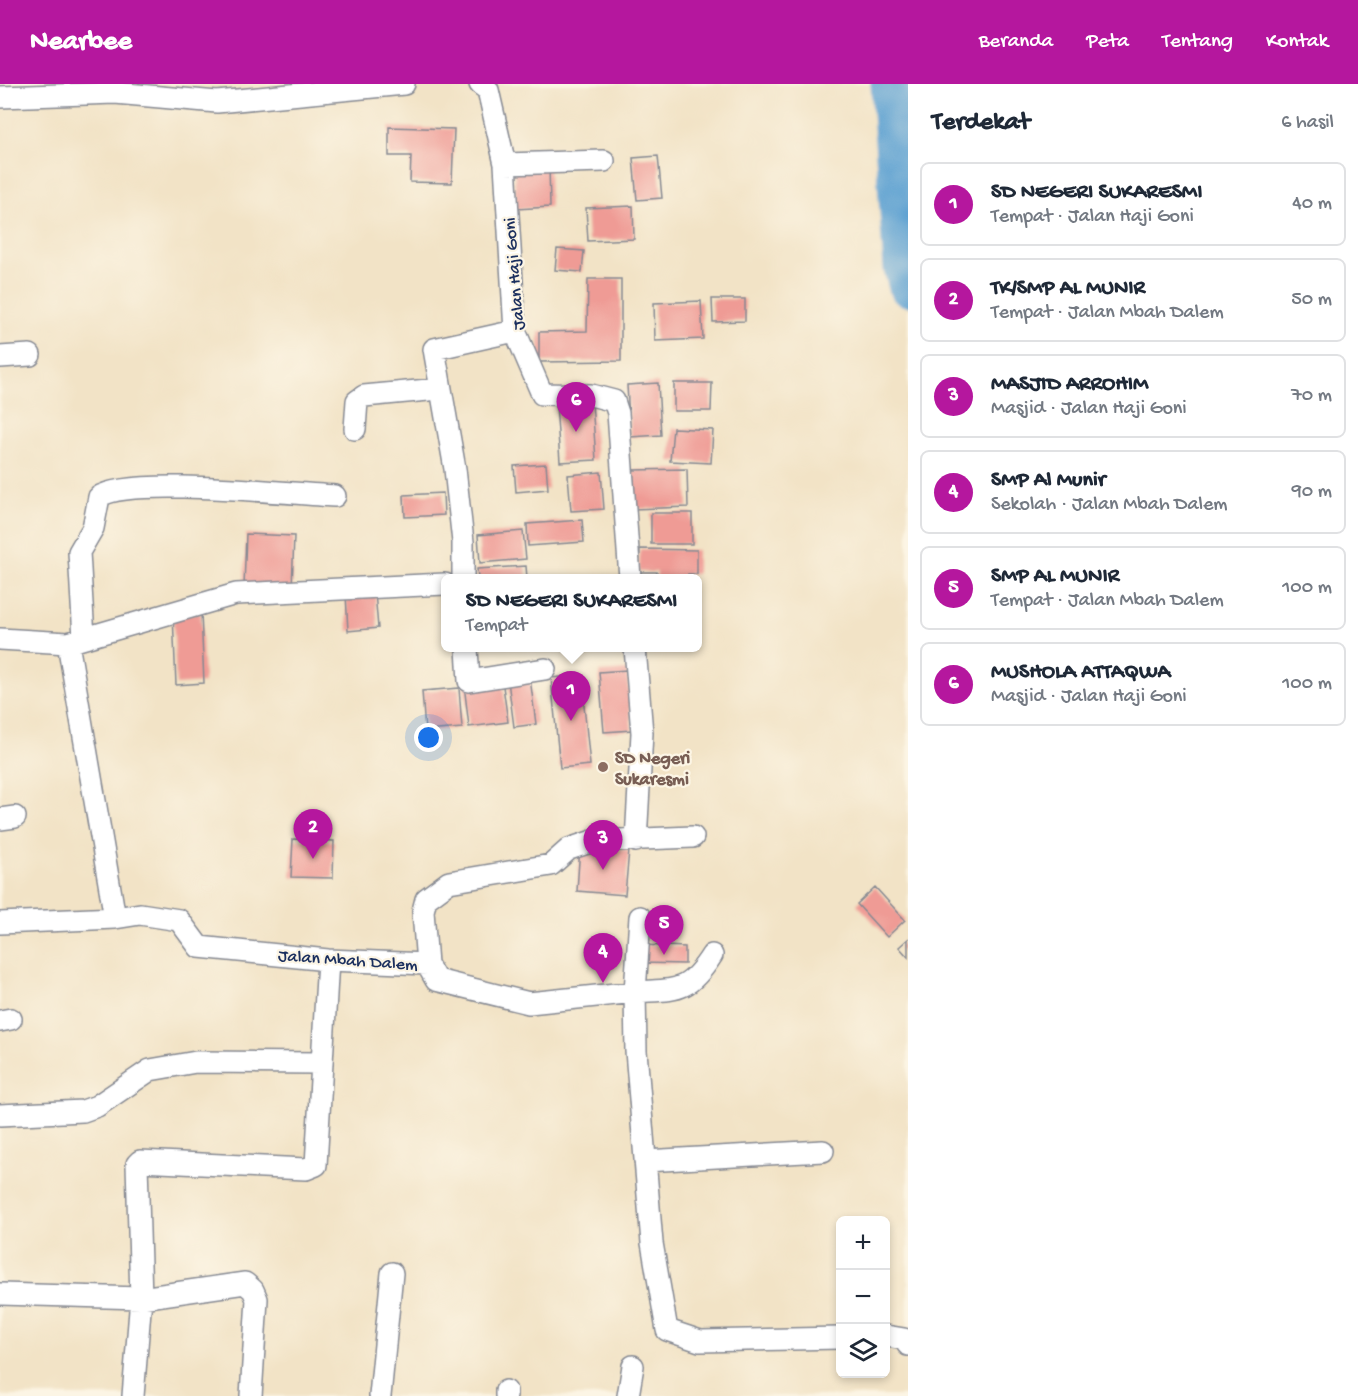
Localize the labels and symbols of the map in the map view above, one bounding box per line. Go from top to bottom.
street label: Jalan Haji Goni [500,216,531,331]
pin: 6 [556,382,596,432]
pin: 1 [552,672,590,721]
your location [414,723,443,752]
place label: SD Negeri Sukaresmi [615,749,690,791]
marker: SD Negeri Sukaresmi [596,760,610,774]
pin: 2 [294,810,332,859]
pin: 3 [584,820,622,870]
pin: 5 [644,906,684,955]
pin: 4 [584,934,622,983]
street label: Jalan Mbah Dalem [277,946,419,977]

